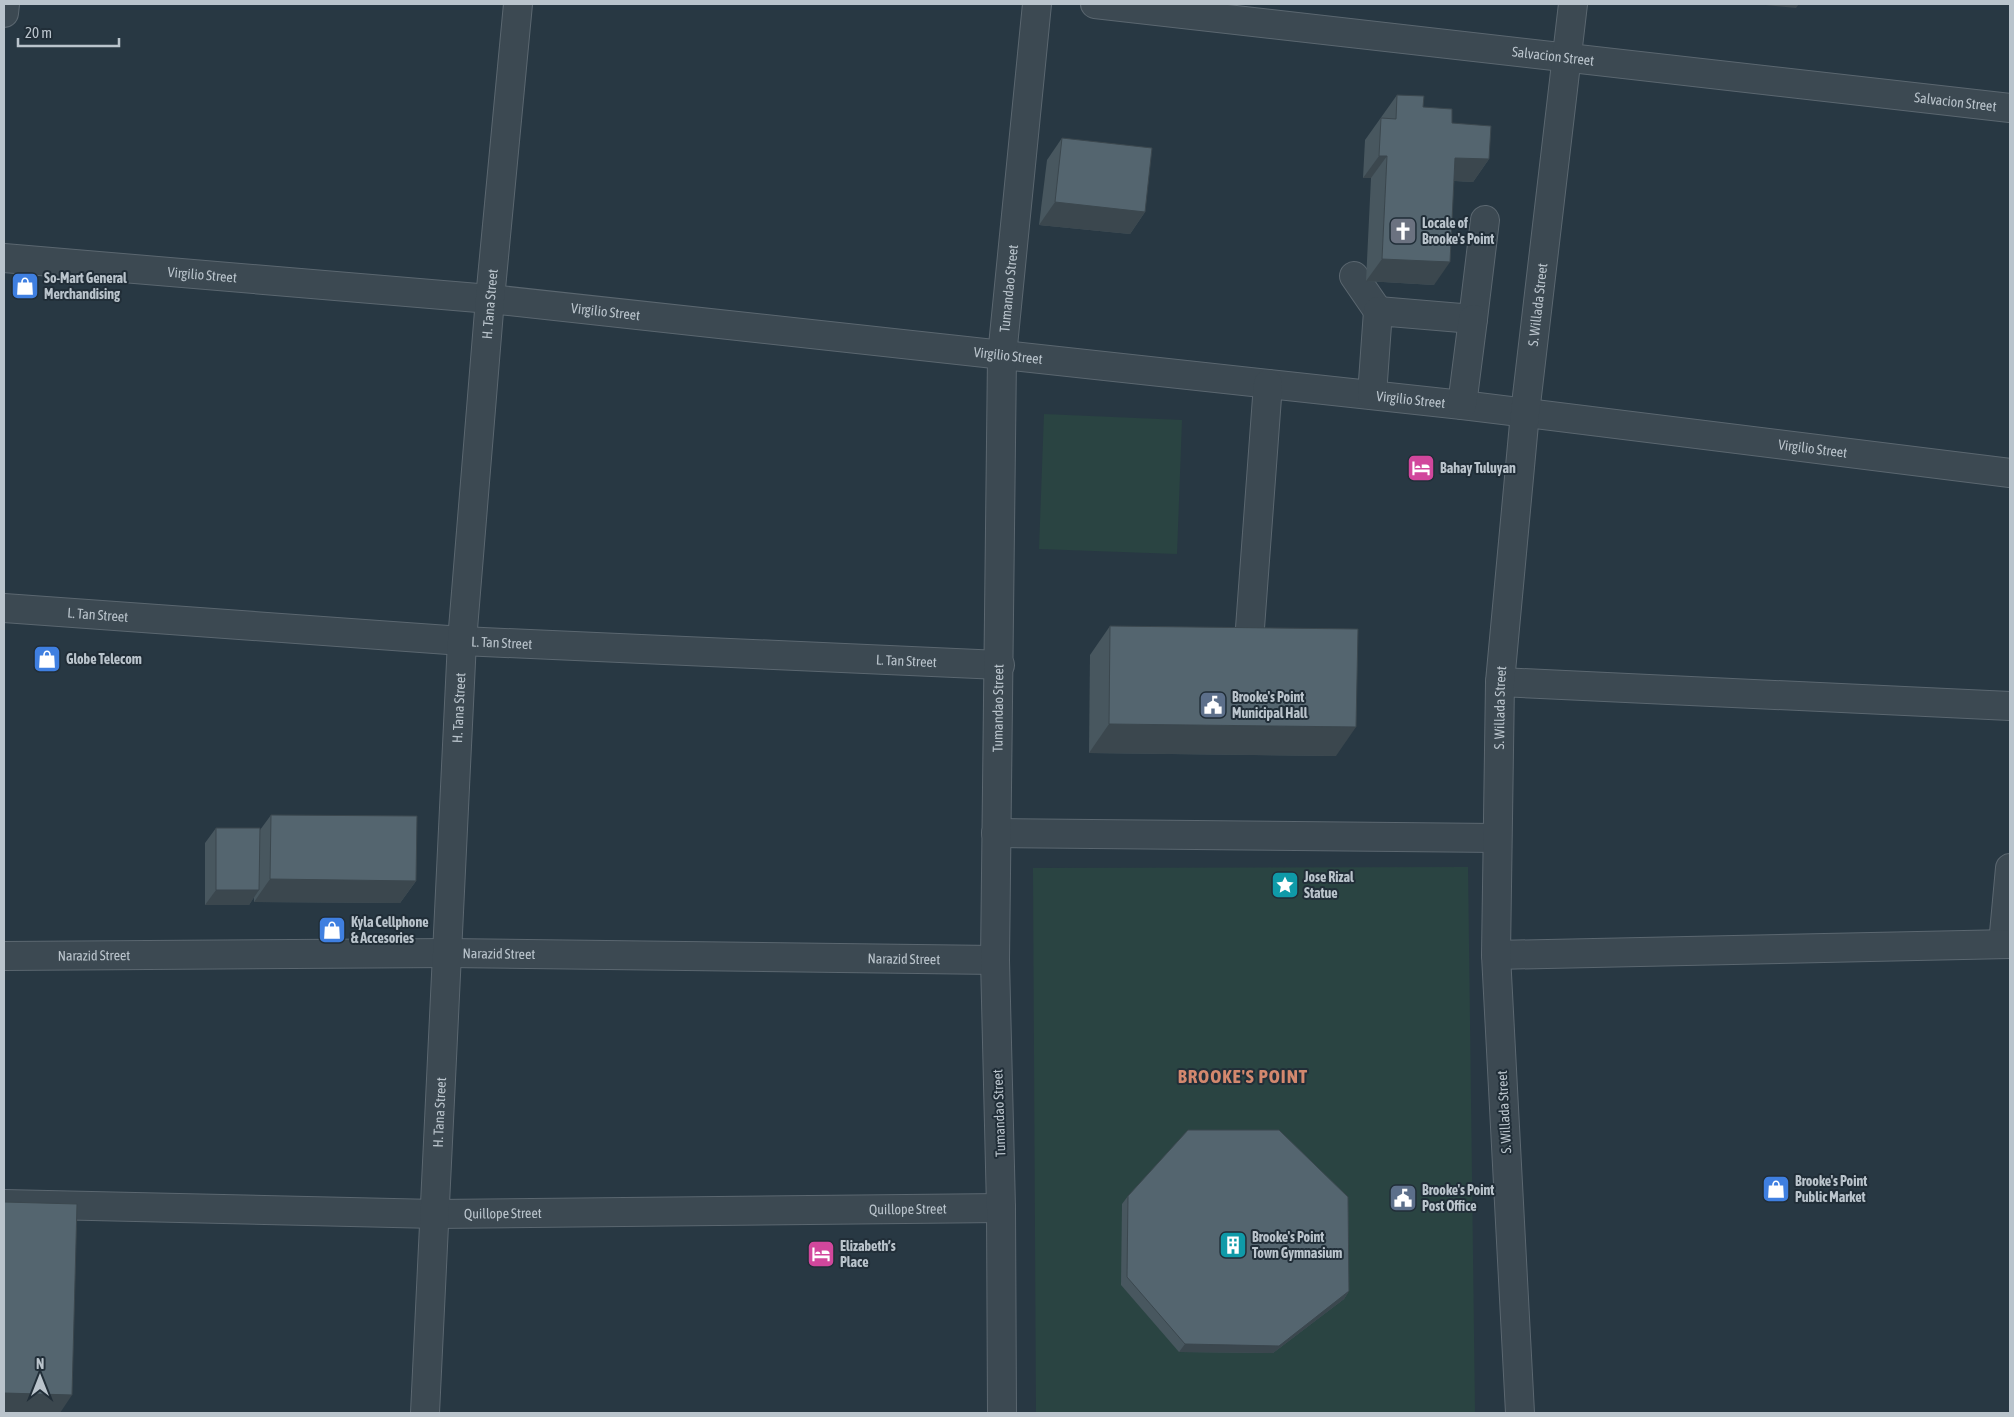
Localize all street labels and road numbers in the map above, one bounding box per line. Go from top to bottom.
street label: Salvacion Street [1511,43,1595,69]
street label: Salvacion Street [1913,89,1997,114]
street label: Tumandao Street [996,244,1021,333]
street label: S. Willada Street [1525,262,1551,347]
street label: Virgilio Street [167,264,238,286]
street label: H. Tana Street [479,268,501,340]
street label: Virgilio Street [570,300,641,323]
street label: Virgilio Street [973,344,1044,367]
street label: Virgilio Street [1375,388,1446,411]
street label: Virgilio Street [1777,436,1848,461]
street label: L. Tan Street [67,605,129,625]
street label: L. Tan Street [471,633,533,652]
street label: L. Tan Street [876,651,937,670]
street label: Tumandao Street [989,664,1006,752]
street label: S. Willada Street [1491,665,1509,750]
street label: H. Tana Street [449,672,468,743]
street label: Narazid Street [462,945,535,962]
street label: Narazid Street [58,947,130,964]
street label: Narazid Street [867,950,940,967]
street label: Tumandao Street [989,1069,1009,1157]
street label: S. Willada Street [1494,1070,1514,1154]
street label: H. Tana Street [430,1077,449,1148]
street label: Quillope Street [869,1201,947,1217]
street label: Quillope Street [464,1205,542,1222]

